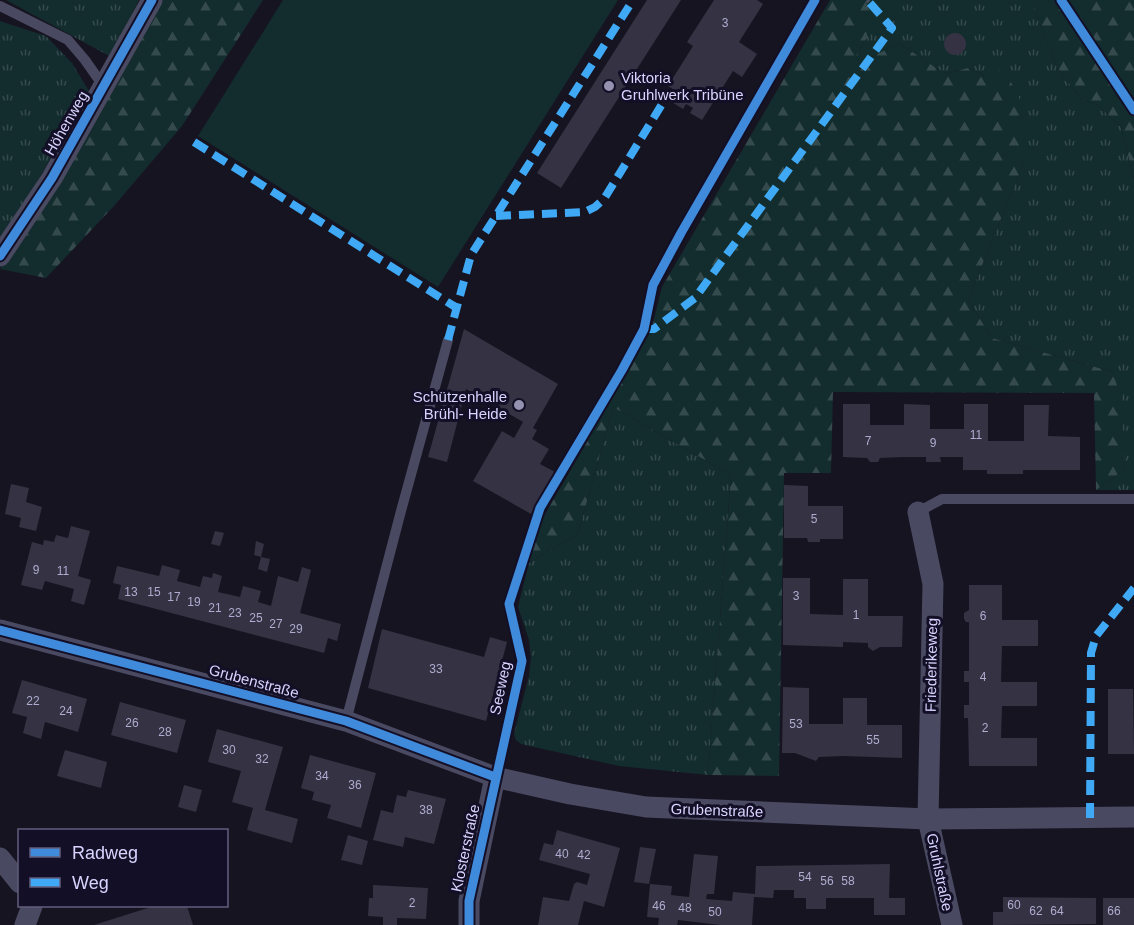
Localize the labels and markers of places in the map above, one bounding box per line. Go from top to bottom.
place label: Viktoria Gruhlwerk Tribüne [621,69,744,103]
marker: Viktoria Gruhlwerk Tribüne [602,79,616,93]
place label: Schützenhalle Brühl- Heide [413,388,507,422]
marker: Schützenhalle Brühl- Heide [512,398,526,412]

